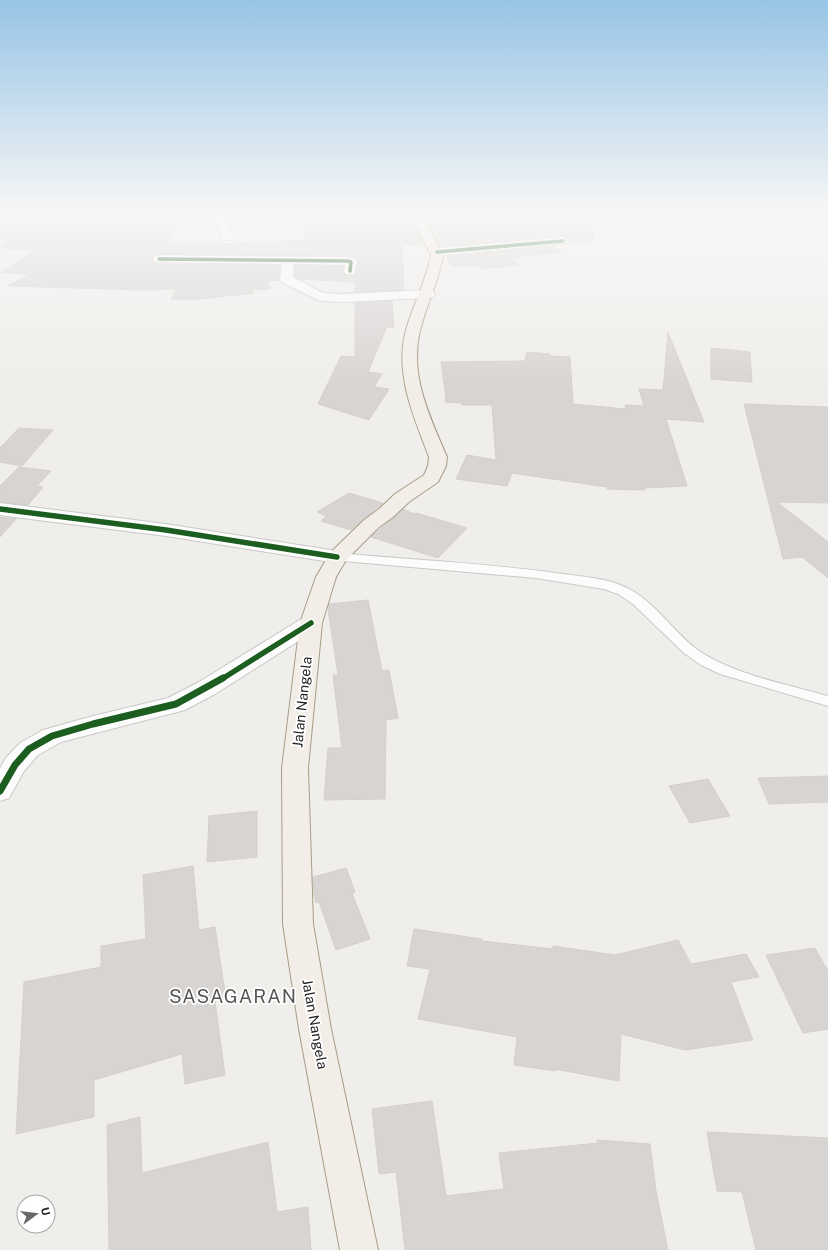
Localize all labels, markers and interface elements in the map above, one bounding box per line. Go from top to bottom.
street label: Jalan Nangela [289,656,315,748]
street label: Jalan Nangela [299,978,331,1070]
district label: SASAGARAN [169,985,297,1007]
north arrow [16,1194,56,1234]
text: U [39,1206,52,1217]

